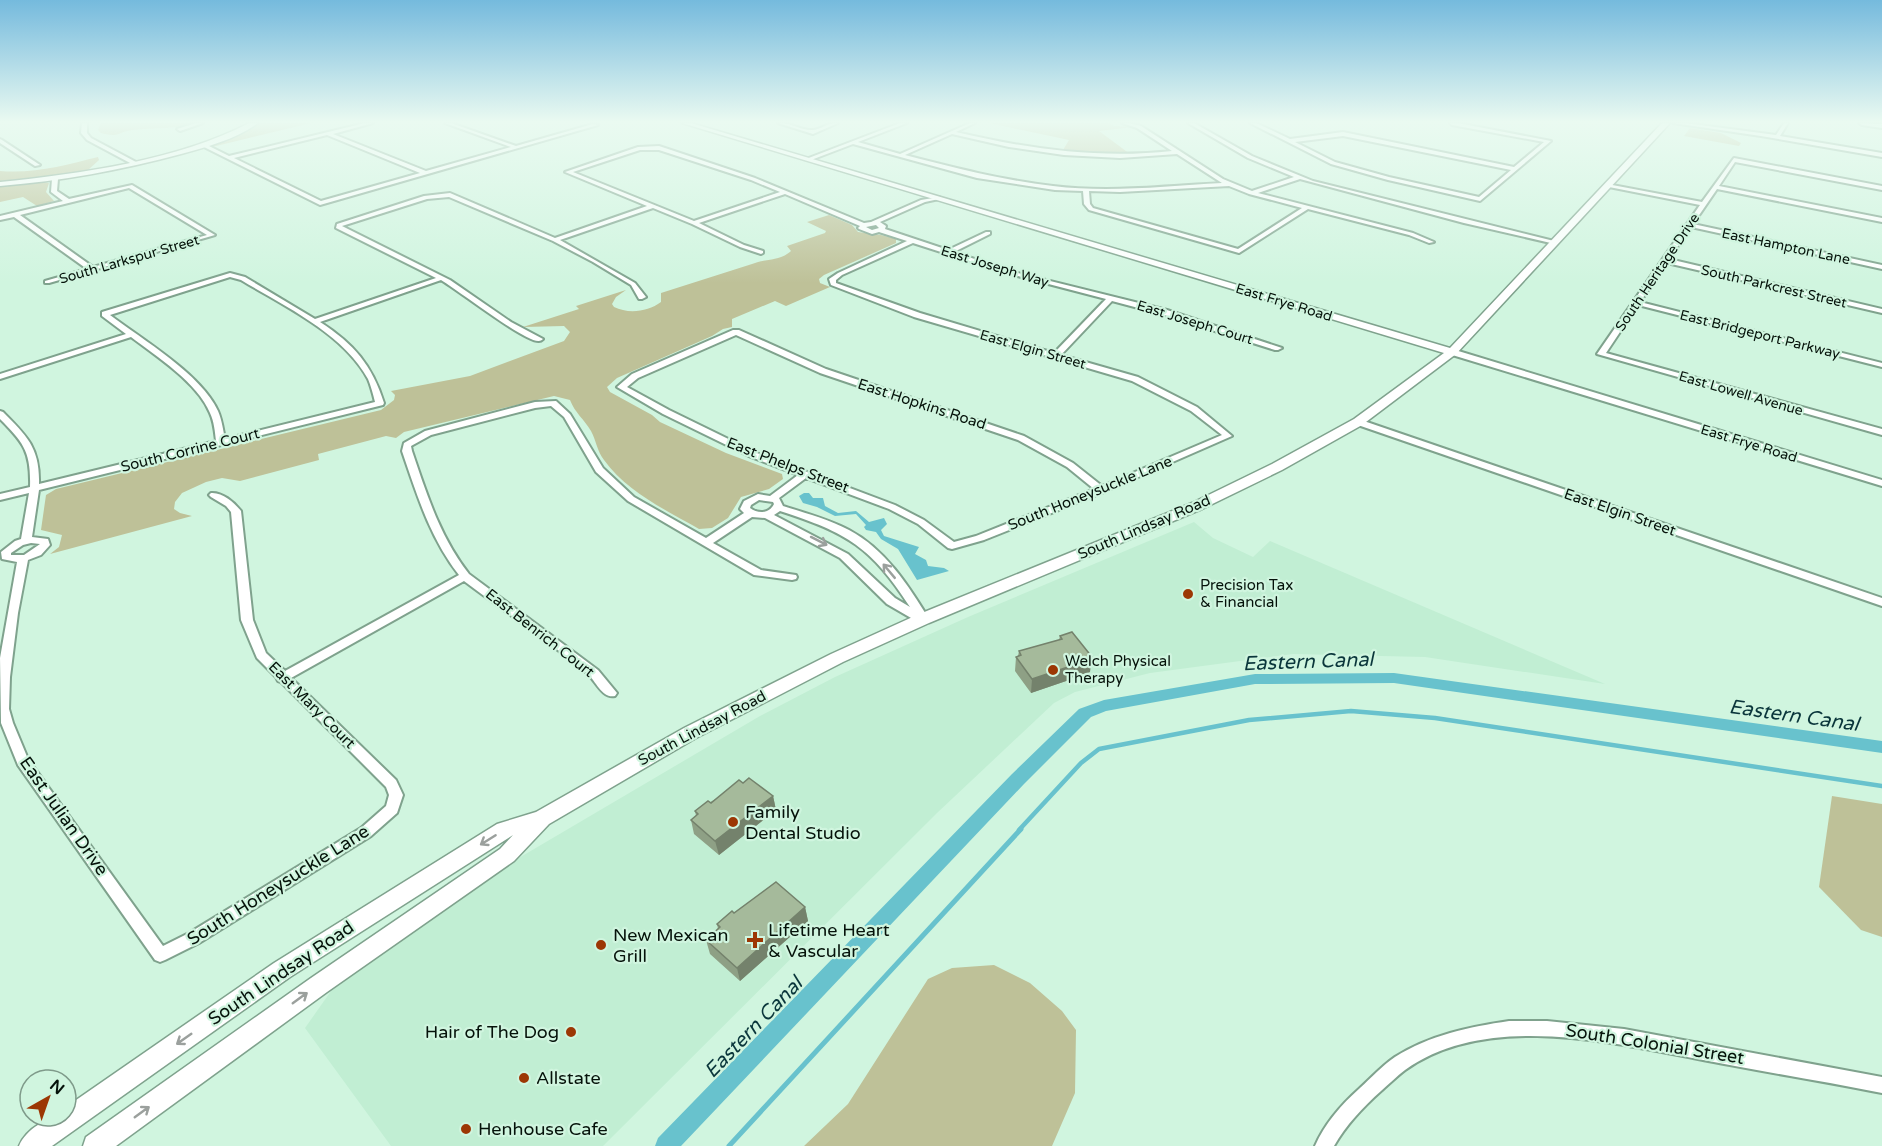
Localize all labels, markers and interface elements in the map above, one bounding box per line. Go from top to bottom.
street label: South Heritage Drive [1612,210,1703,334]
street label: East Hampton Lane [1720,225,1852,268]
street label: South Larkspur Street [57,231,202,288]
street label: East Joseph Way [939,242,1051,291]
street label: South Parkcrest Street [1699,261,1849,312]
street label: East Frye Road [1234,280,1334,325]
street label: East Joseph Court [1135,297,1255,348]
street label: East Bridgeport Parkway [1678,306,1842,363]
street label: East Elgin Street [978,326,1088,373]
street label: East Lowell Avenue [1677,368,1805,419]
street label: East Hopkins Road [855,375,989,433]
street label: East Frye Road [1699,421,1799,466]
street label: South Corrine Court [119,424,261,476]
street label: East Phelps Street [724,433,852,497]
street label: South Honeysuckle Lane [1005,452,1175,534]
street label: East Elgin Street [1562,484,1679,540]
street label: South Lindsay Road [1075,491,1213,563]
one-way arrow [810,536,828,548]
one-way arrow [883,563,896,579]
place label: Precision Tax & Financial [1200,576,1293,611]
street label: East Benrich Court [482,585,598,681]
marker: Precision Tax & Financial [1181,587,1195,601]
water label: Eastern Canal [1242,648,1376,676]
place label: Welch Physical Therapy [1065,652,1171,687]
street label: East Mary Court [265,658,359,752]
marker: Welch Physical Therapy [1046,663,1060,677]
street label: South Lindsay Road [635,687,769,769]
water label: Eastern Canal [1727,695,1862,737]
street label: East Julian Drive [15,752,113,880]
place label: Family Dental Studio [745,801,861,844]
marker: Family Dental Studio [726,815,740,829]
street label: South Honeysuckle Lane [183,820,373,950]
one-way arrow [480,834,497,846]
street label: South Lindsay Road [204,916,358,1030]
place label: Lifetime Heart & Vascular [768,919,890,962]
place label: New Mexican Grill [613,924,728,967]
marker: Lifetime Heart & Vascular [746,931,764,949]
marker: New Mexican Grill [594,938,608,952]
water label: Eastern Canal [700,971,809,1083]
one-way arrow [292,992,308,1004]
street label: South Colonial Street [1564,1019,1746,1069]
place label: Hair of The Dog [425,1021,559,1043]
marker: Hair of The Dog [564,1025,578,1039]
one-way arrow [177,1033,193,1045]
place label: Allstate [536,1067,601,1089]
north arrow [18,1068,78,1128]
marker: Allstate [517,1071,531,1085]
text: N [46,1075,68,1099]
one-way arrow [134,1106,150,1118]
place label: Henhouse Cafe [478,1118,608,1140]
marker: Henhouse Cafe [459,1122,473,1136]

